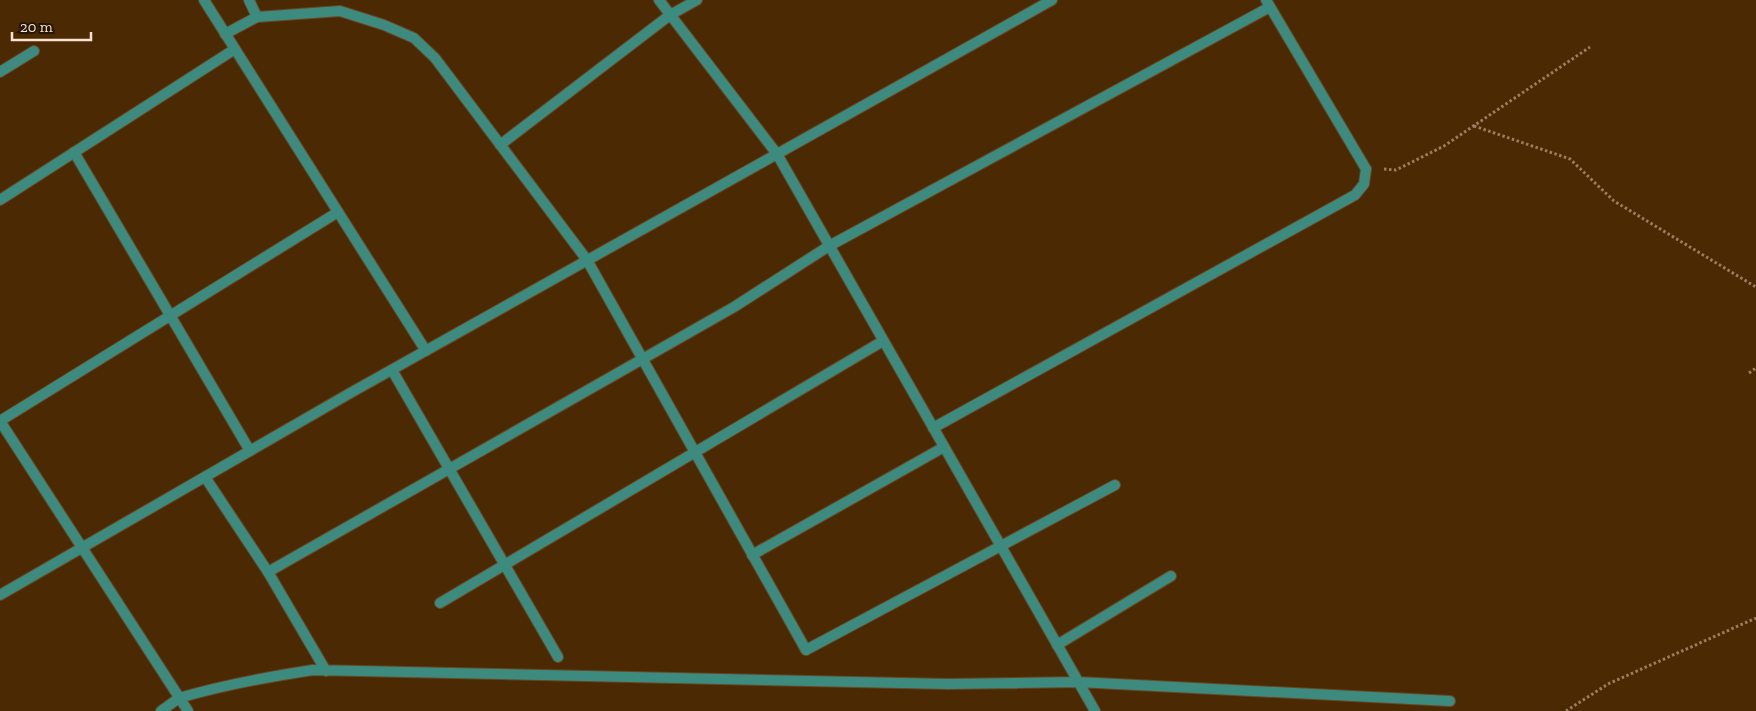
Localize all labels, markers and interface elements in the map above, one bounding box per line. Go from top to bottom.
scale bar [12,10,91,42]
text: 20 m [20,18,53,36]

